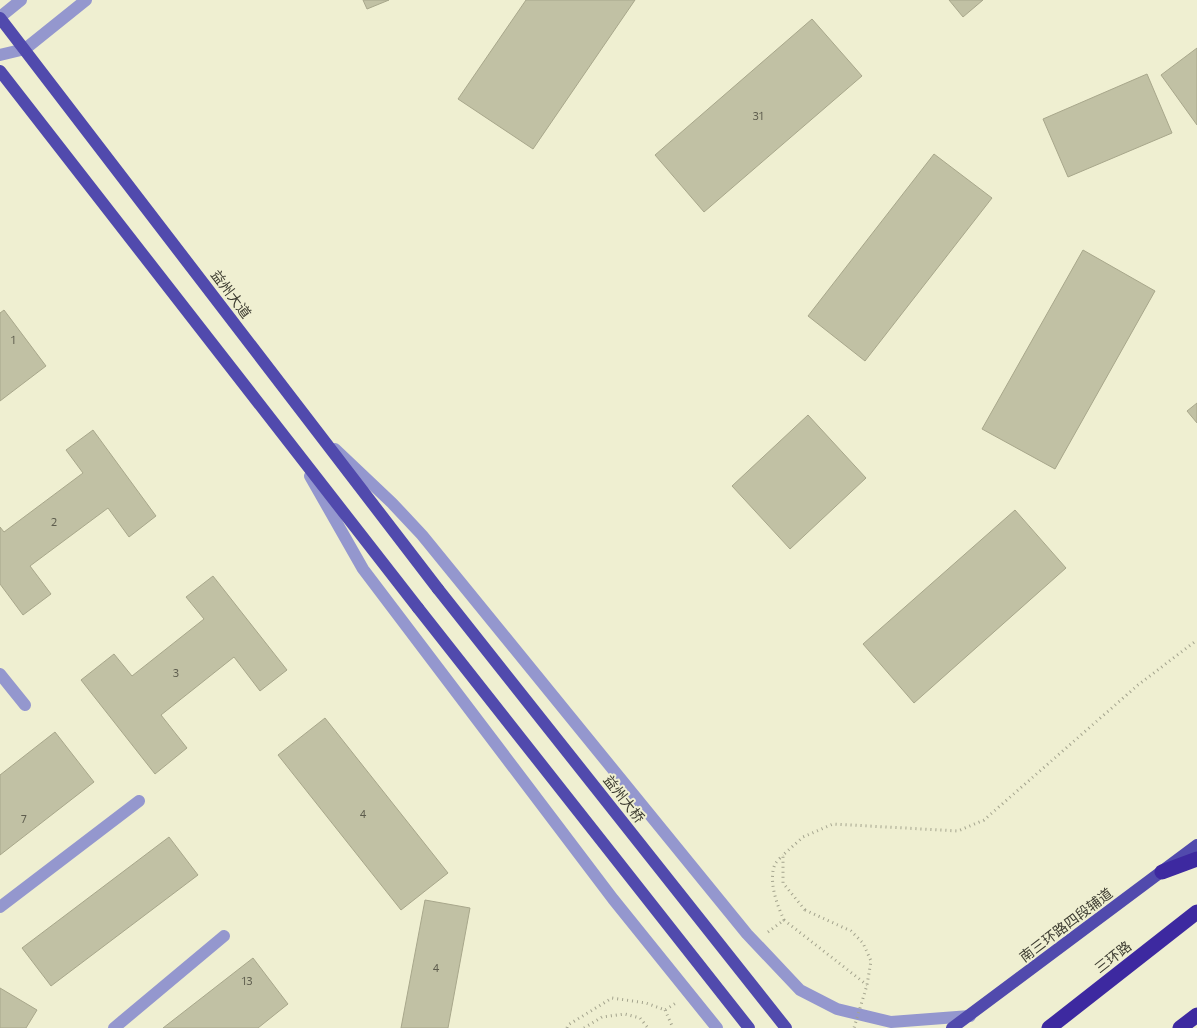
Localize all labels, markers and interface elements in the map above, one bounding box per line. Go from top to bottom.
house number: 31 [753,109,763,122]
street label: 益州大道 [208,266,255,321]
house number: 1 [11,333,15,346]
house number: 2 [51,515,57,528]
house number: 3 [173,666,179,679]
street label: 益州大桥 [600,771,648,826]
house number: 4 [360,807,367,820]
house number: 7 [21,812,27,825]
street label: 南三环路四段辅道 [1016,885,1116,965]
street label: 三环路 [1091,937,1135,977]
house number: 4 [433,961,440,974]
house number: 13 [242,974,252,987]

